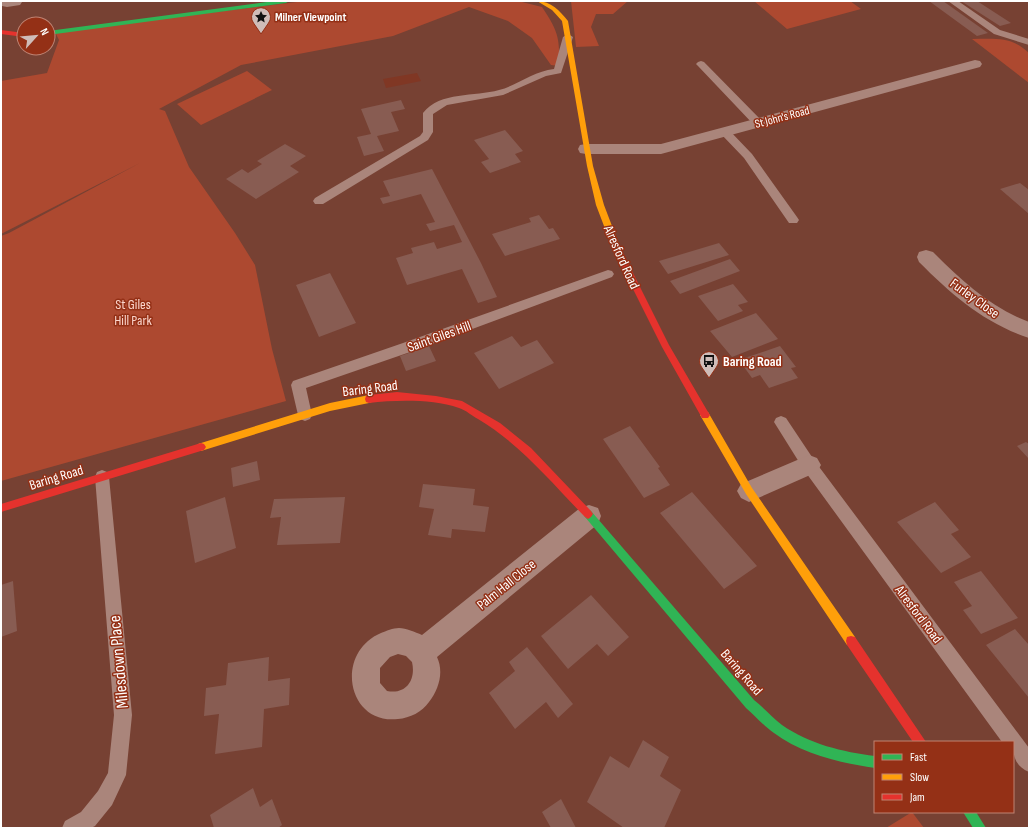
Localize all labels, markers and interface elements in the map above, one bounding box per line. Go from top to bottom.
place icon: Milner Viewpoint [250,6,272,34]
place label: Milner Viewpoint [275,10,346,25]
north arrow [16,16,56,56]
text: N [37,26,52,37]
street label: St John's Road [753,103,811,132]
street label: Alresford Road [600,222,643,292]
street label: Furley Close [947,275,1003,322]
park label: St Giles Hill Park [114,296,152,329]
street label: Saint Giles Hill [405,317,473,356]
bus stop icon: Baring Road [698,350,720,378]
place label: Baring Road [723,353,782,370]
street label: Baring Road [342,377,399,400]
street label: Baring Road [27,461,85,494]
street label: Palm Hall Close [473,556,539,613]
street label: Alresford Road [891,581,946,647]
street label: Milesdown Place [105,614,133,709]
street label: Baring Road [717,646,766,699]
legend [874,741,1014,813]
text: Fast [910,750,927,765]
text: Slow [910,770,929,785]
text: Jam [909,790,925,805]

